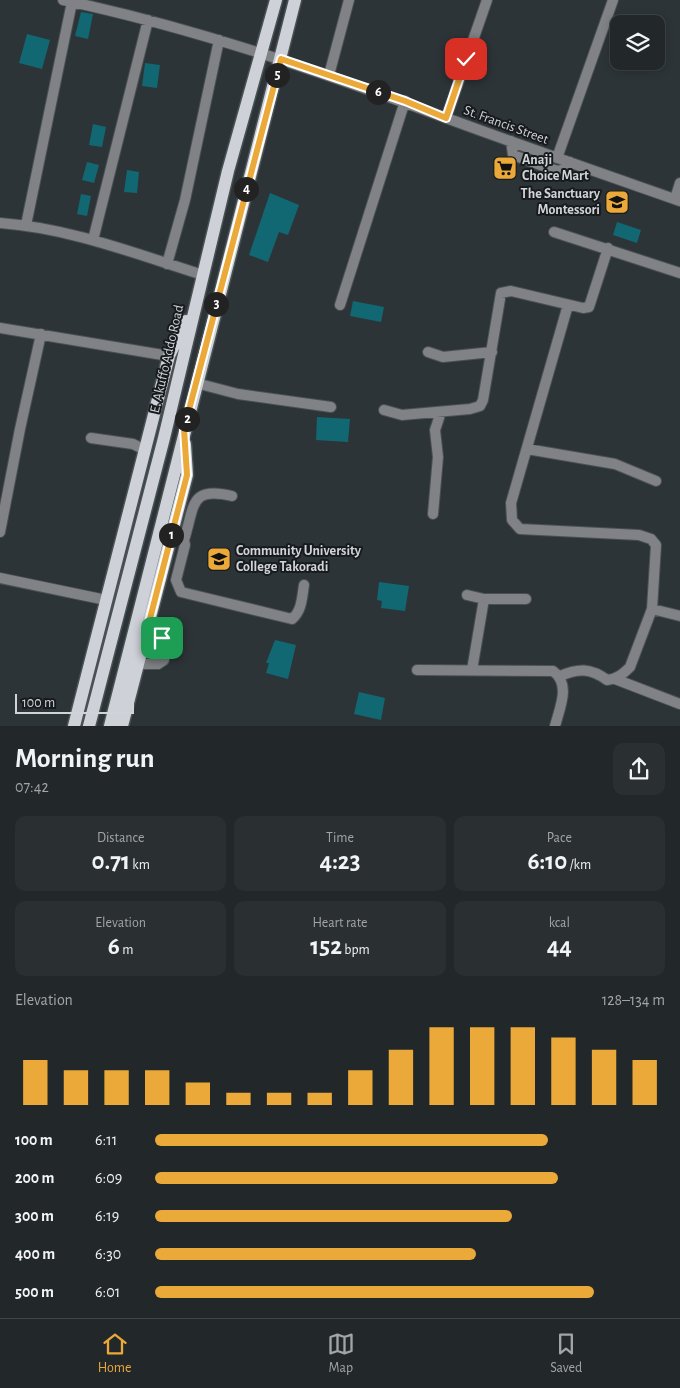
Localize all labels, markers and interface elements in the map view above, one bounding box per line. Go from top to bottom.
map controls [610,15,665,70]
button: layers [610,15,665,70]
pin [445,38,487,80]
icon: check [452,45,480,73]
pin: 5 [264,62,290,88]
text: 5 [274,68,281,82]
pin: 6 [366,80,390,104]
text: 6 [375,85,382,99]
street label: St. Francis Street [462,103,551,147]
place label: Anaji Choice Mart [522,153,589,183]
supermarket icon: Anaji Choice Mart [492,155,518,181]
pin: 4 [234,176,258,202]
text: 4 [243,182,250,196]
place label: The Sanctuary Montessori [521,187,601,217]
school or university icon: The Sanctuary Montessori [604,189,630,215]
pin: 3 [204,292,228,316]
text: 3 [213,297,220,311]
street label: E. Akuffo Addo Road [148,304,186,414]
pin: 2 [174,406,200,432]
text: 2 [184,412,191,426]
pin: 1 [158,522,184,548]
text: 1 [169,528,174,542]
place label: Community University College Takoradi [236,544,362,574]
school or university icon: Community University College Takoradi [206,546,232,572]
pin [141,617,183,659]
icon: arrive [148,624,176,652]
scale bar [15,691,134,714]
text: 100 m [22,696,55,710]
button: share [613,743,665,795]
text: Morning run [15,745,155,773]
text: 07:42 [15,779,49,795]
text: Distance [97,831,144,845]
text: Time [326,831,354,845]
text: Pace [547,831,572,845]
text: 0.71 [91,849,130,874]
text: 4:23 [320,849,360,874]
text: 6:10 [527,849,567,874]
text: km [130,858,150,872]
text: /km [567,858,591,872]
text: Elevation [95,916,146,930]
text: Heart rate [313,916,367,930]
text: kcal [549,916,570,930]
text: 6 [108,934,120,959]
text: 152 [310,934,342,959]
text: 44 [547,934,572,959]
text: m [120,943,133,957]
text: bpm [342,943,370,957]
text: Elevation [15,992,73,1008]
text: 128–134 m [602,992,665,1008]
text: 100 m [15,1132,53,1148]
text: 6:11 [95,1132,117,1148]
text: 200 m [15,1170,55,1186]
text: 6:09 [95,1170,122,1186]
text: 300 m [15,1208,54,1224]
text: 6:19 [95,1208,119,1224]
text: 400 m [15,1246,55,1262]
text: 6:30 [95,1246,121,1262]
text: 500 m [15,1284,54,1300]
text: 6:01 [95,1284,120,1300]
tab: Home [98,1330,131,1377]
tab: Map [327,1330,355,1377]
tab: Saved [550,1330,582,1377]

